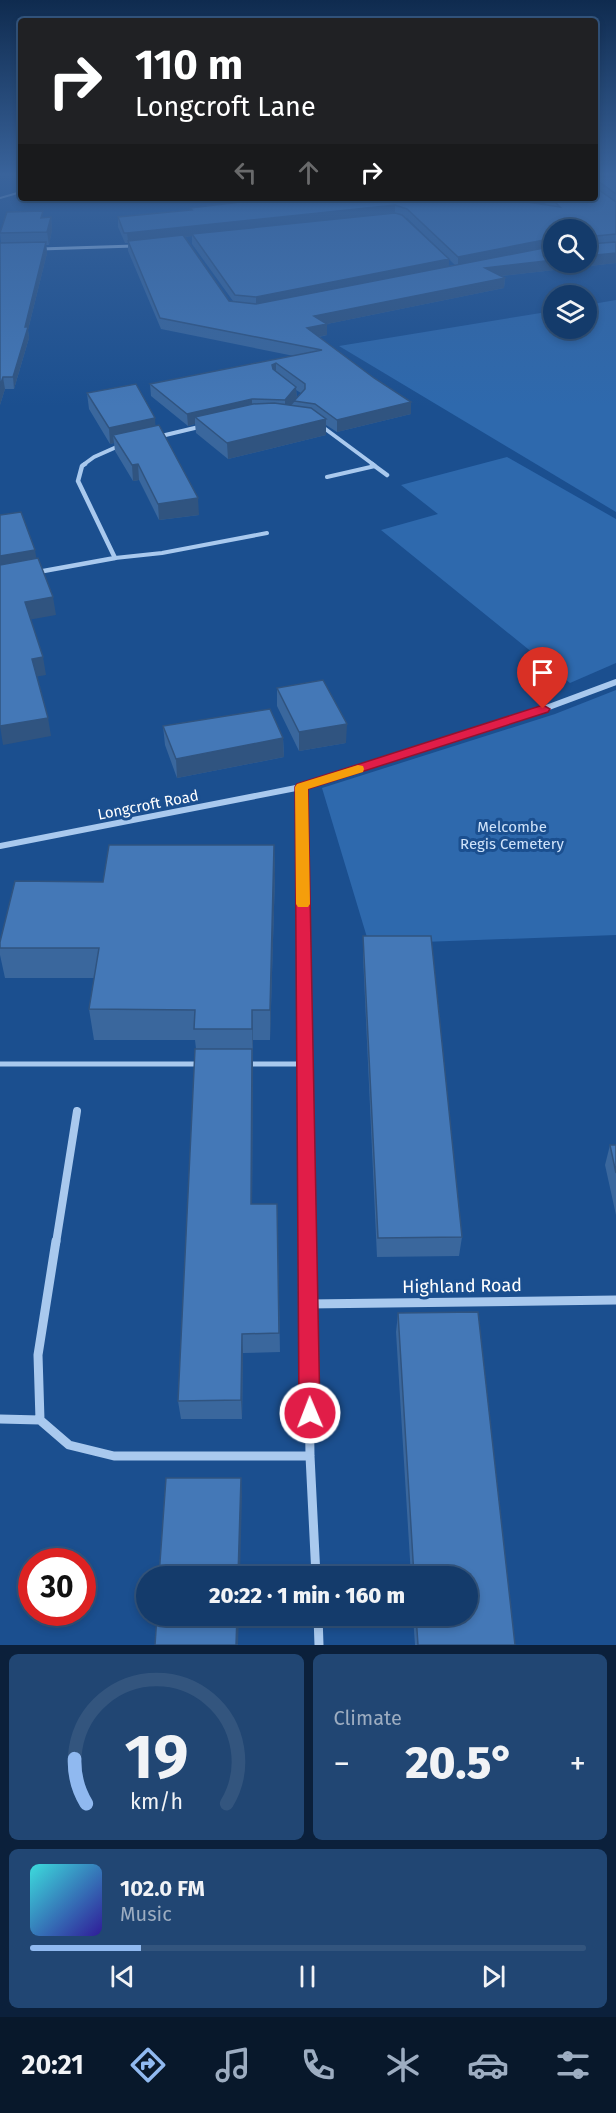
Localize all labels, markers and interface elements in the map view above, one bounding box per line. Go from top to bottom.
text: 110 m [135,40,243,90]
icon: right [36,42,114,120]
text: Longcroft Lane [135,91,316,123]
icon: left [229,156,262,189]
icon: ahead [292,156,325,189]
icon: right [355,156,388,189]
map controls [543,219,597,339]
button: search [543,219,597,273]
button: layers [543,285,597,339]
pin [517,647,568,709]
icon: arrive [526,656,559,689]
street label: Longcroft Road [96,786,200,824]
park label: Melcombe Regis Cemetery [460,818,565,853]
street label: Highland Road [402,1274,522,1298]
position arrow [278,1381,342,1445]
speed limit sign: 30 [18,1548,96,1626]
text: 20:22 · 1 min · 160 m [209,1582,405,1609]
text: Climate [334,1706,402,1730]
text: 19 [124,1720,188,1795]
text: 20.5° [405,1736,514,1790]
text: − [334,1744,350,1784]
text: + [570,1744,586,1784]
text: km/h [130,1789,183,1815]
text: 102.0 FM [120,1875,205,1902]
text: Music [120,1902,172,1926]
icon: previous [106,1960,139,1993]
icon: pause [291,1960,324,1993]
icon: next [477,1960,510,1993]
icon: directions [127,2044,169,2086]
icon: music [212,2044,254,2086]
icon: phone [297,2044,339,2086]
icon: climate [382,2044,424,2086]
icon: car [467,2044,509,2086]
icon: filters [552,2044,594,2086]
text: 20:21 [22,2049,84,2081]

